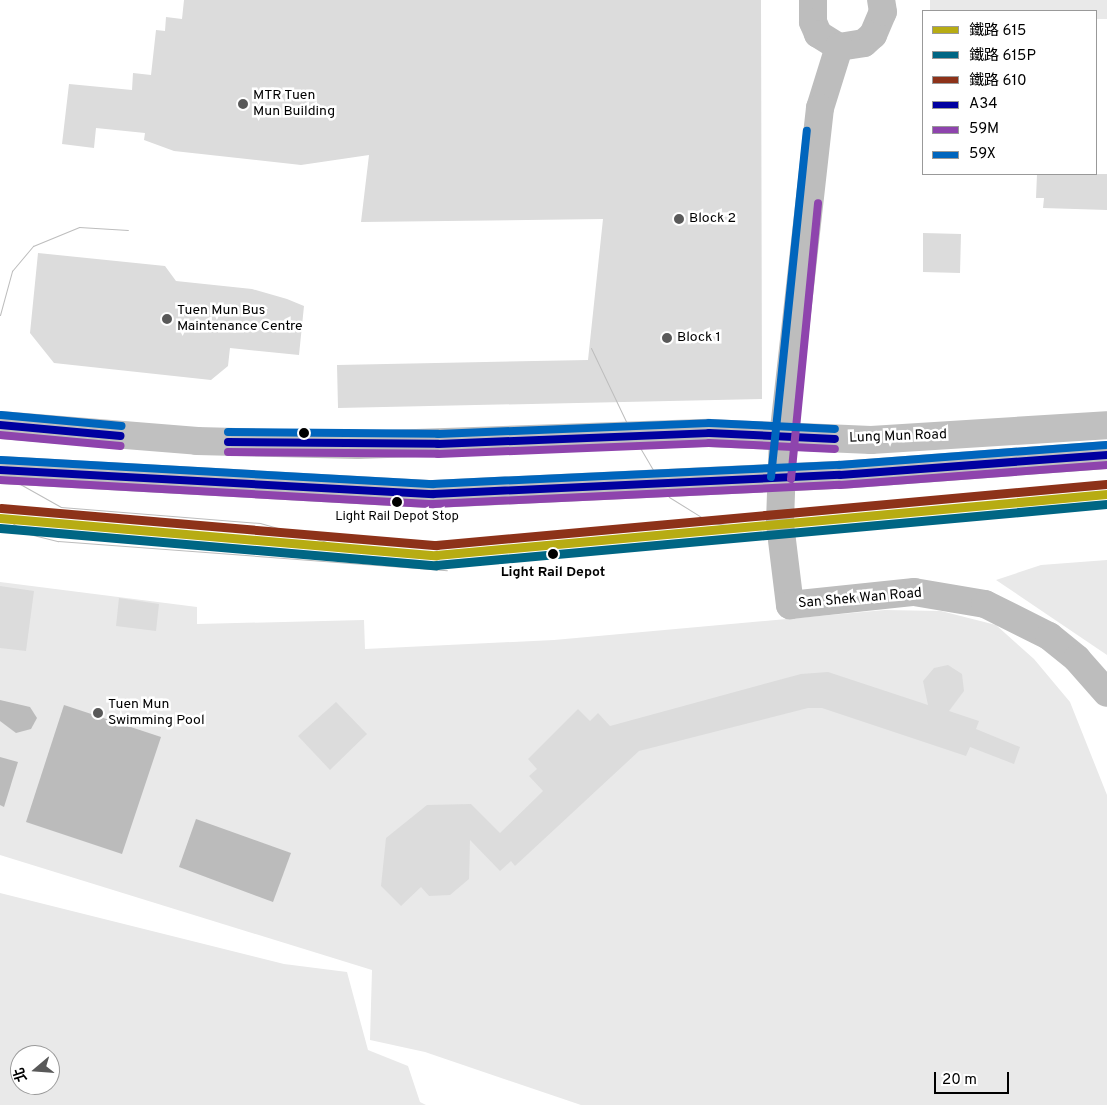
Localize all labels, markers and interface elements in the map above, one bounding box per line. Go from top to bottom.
legend [922,10,1097,175]
text: 鐵路 615 [969,22,1026,41]
text: 鐵路 615P [969,47,1036,66]
text: 鐵路 610 [969,72,1027,91]
place label: MTR Tuen Mun Building [253,88,335,120]
text: A34 [969,95,998,114]
marker: MTR Tuen Mun Building [237,98,249,110]
text: 59M [969,120,999,139]
text: 59X [969,145,996,164]
place label: Block 2 [689,211,736,227]
marker: Block 2 [673,213,685,225]
place label: Tuen Mun Bus Maintenance Centre [177,303,303,336]
marker: Tuen Mun Bus Maintenance Centre [161,313,173,325]
place label: Block 1 [677,330,721,346]
marker: Block 1 [661,332,673,344]
street label: Lung Mun Road [849,427,947,447]
unlabelled marker [299,428,309,438]
marker: Light Rail Depot Stop [392,497,402,507]
place label: Light Rail Depot Stop [335,509,459,525]
marker: Light Rail Depot [544,545,562,563]
place label: Light Rail Depot [501,565,605,581]
street label: San Shek Wan Road [797,585,923,613]
place label: Tuen Mun Swimming Pool [108,697,205,730]
marker: Tuen Mun Swimming Pool [92,707,104,719]
north arrow [10,1045,60,1095]
scale bar [937,1062,1012,1094]
text: 北 [11,1065,31,1084]
text: 20 m [942,1071,977,1090]

